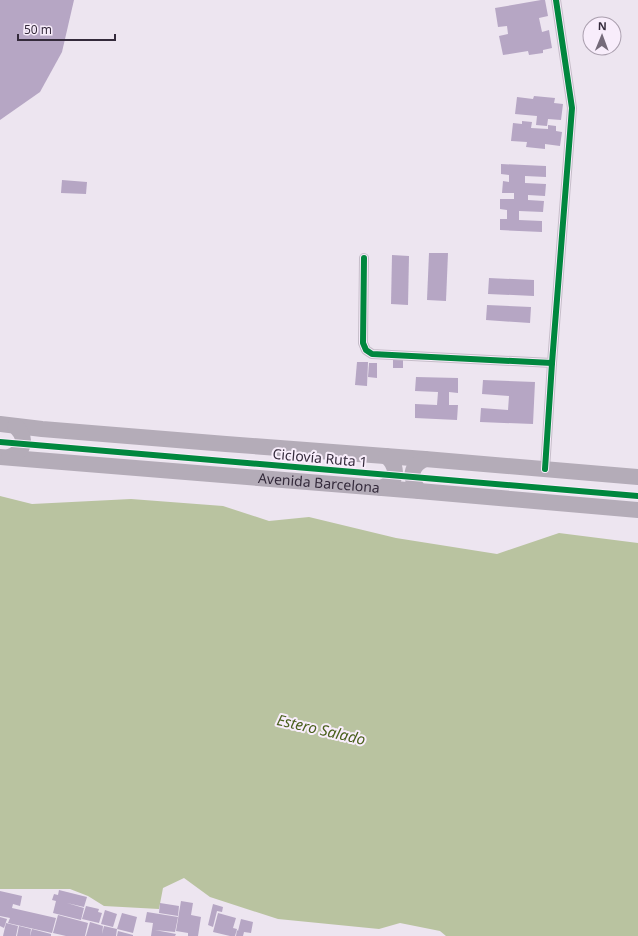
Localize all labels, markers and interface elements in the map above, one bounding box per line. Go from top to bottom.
scale bar [18,16,115,42]
north arrow [582,16,622,56]
text: N [598,18,607,33]
text: 50 m [24,21,52,38]
street label: Ciclovía Ruta 1 [272,444,368,471]
street label: Avenida Barcelona [257,468,381,497]
water label: Estero Salado [275,709,367,749]

